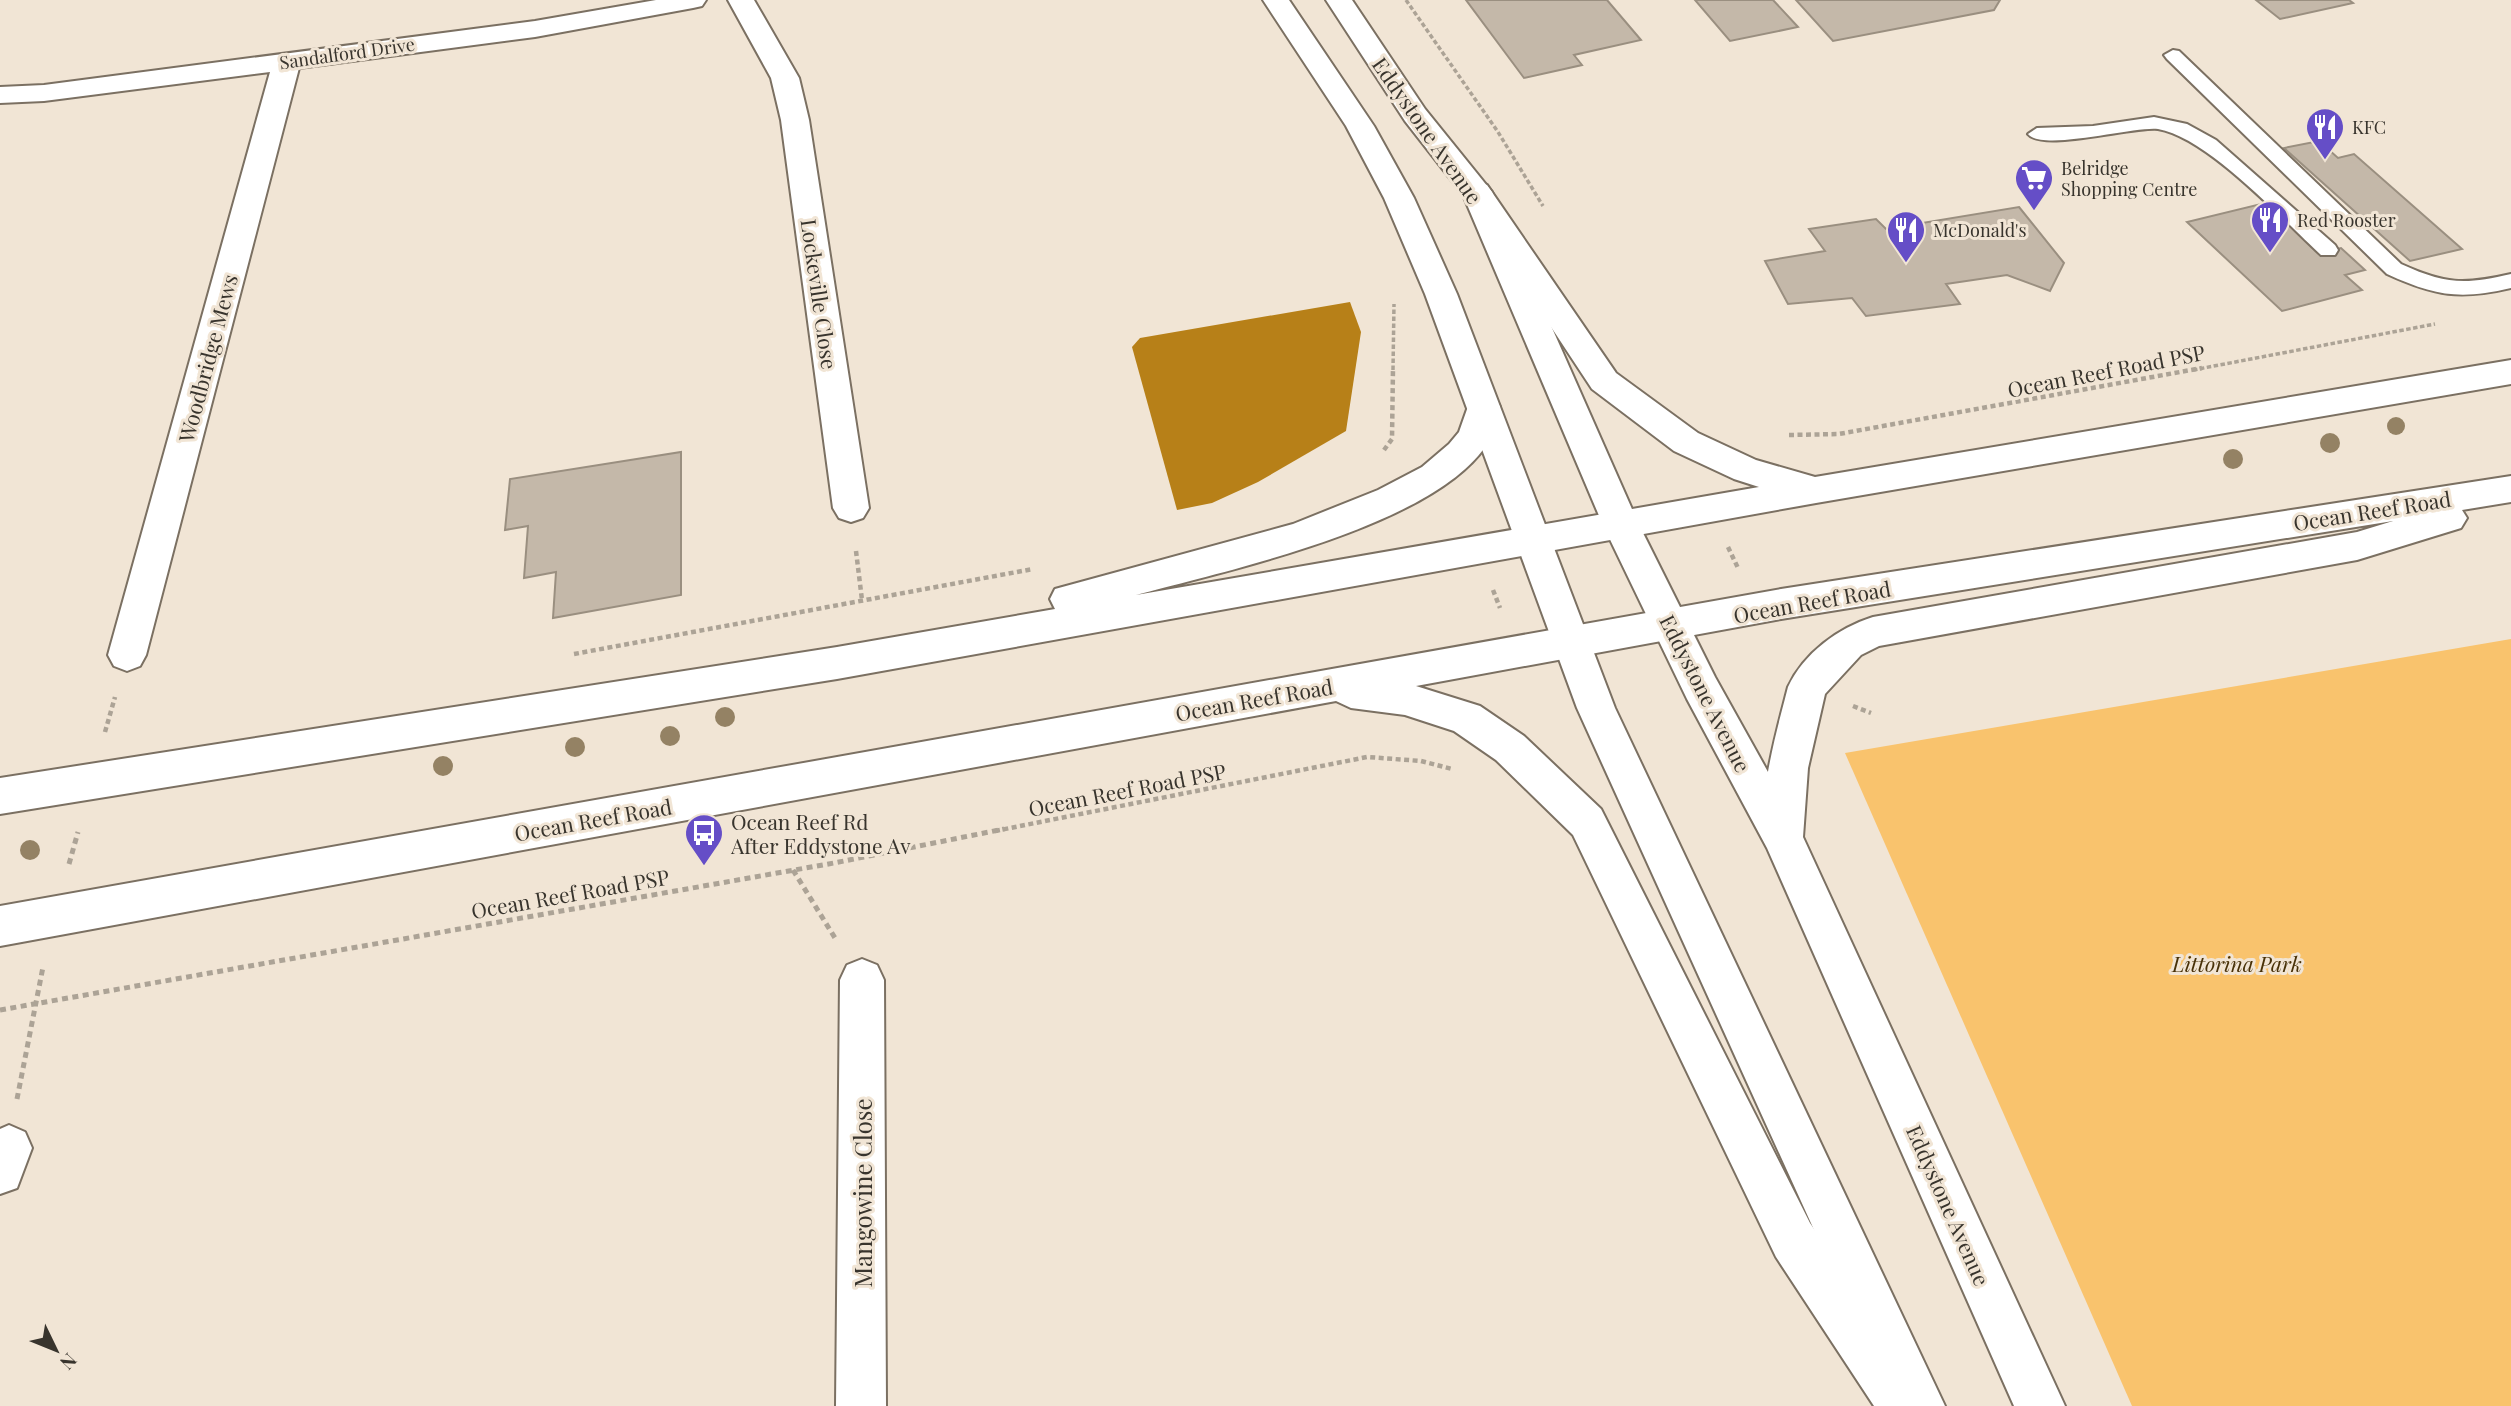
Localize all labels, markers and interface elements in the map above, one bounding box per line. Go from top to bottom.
street label: Sandalford Drive [278,32,416,74]
street label: Eddystone Avenue [1367,51,1489,209]
restaurant icon: KFC [2304,106,2346,161]
place label: KFC [2352,115,2386,139]
place label: Belridge Shopping Centre [2061,156,2197,201]
supermarket icon: Belridge Shopping Centre [2013,157,2055,212]
restaurant icon: Red Rooster [2249,199,2291,254]
place label: Red Rooster [2297,208,2396,232]
restaurant icon: McDonald's [1885,209,1927,264]
street label: Lockeville Close [796,217,844,371]
place label: McDonald's [1933,218,2027,242]
street label: Woodbridge Mews [171,271,243,446]
street label: Ocean Reef Road PSP [2005,337,2207,403]
street label: Ocean Reef Road [2291,484,2453,536]
street label: Ocean Reef Road [1731,573,1893,629]
street label: Eddystone Avenue [1654,610,1758,776]
street label: Ocean Reef Road [1173,671,1335,727]
street label: Ocean Reef Road PSP [1026,756,1228,822]
street label: Ocean Reef Road [512,791,674,847]
place label: Ocean Reef Rd After Eddystone Av [730,807,911,859]
bus stop icon: Ocean Reef Rd After Eddystone Av [683,812,725,867]
street label: Ocean Reef Road PSP [469,862,671,924]
park label: Littorina Park [2171,949,2302,977]
street label: Mangowine Close [846,1098,878,1288]
street label: Eddystone Avenue [1901,1120,1997,1290]
north arrow [21,1315,91,1385]
text: N [55,1348,83,1376]

